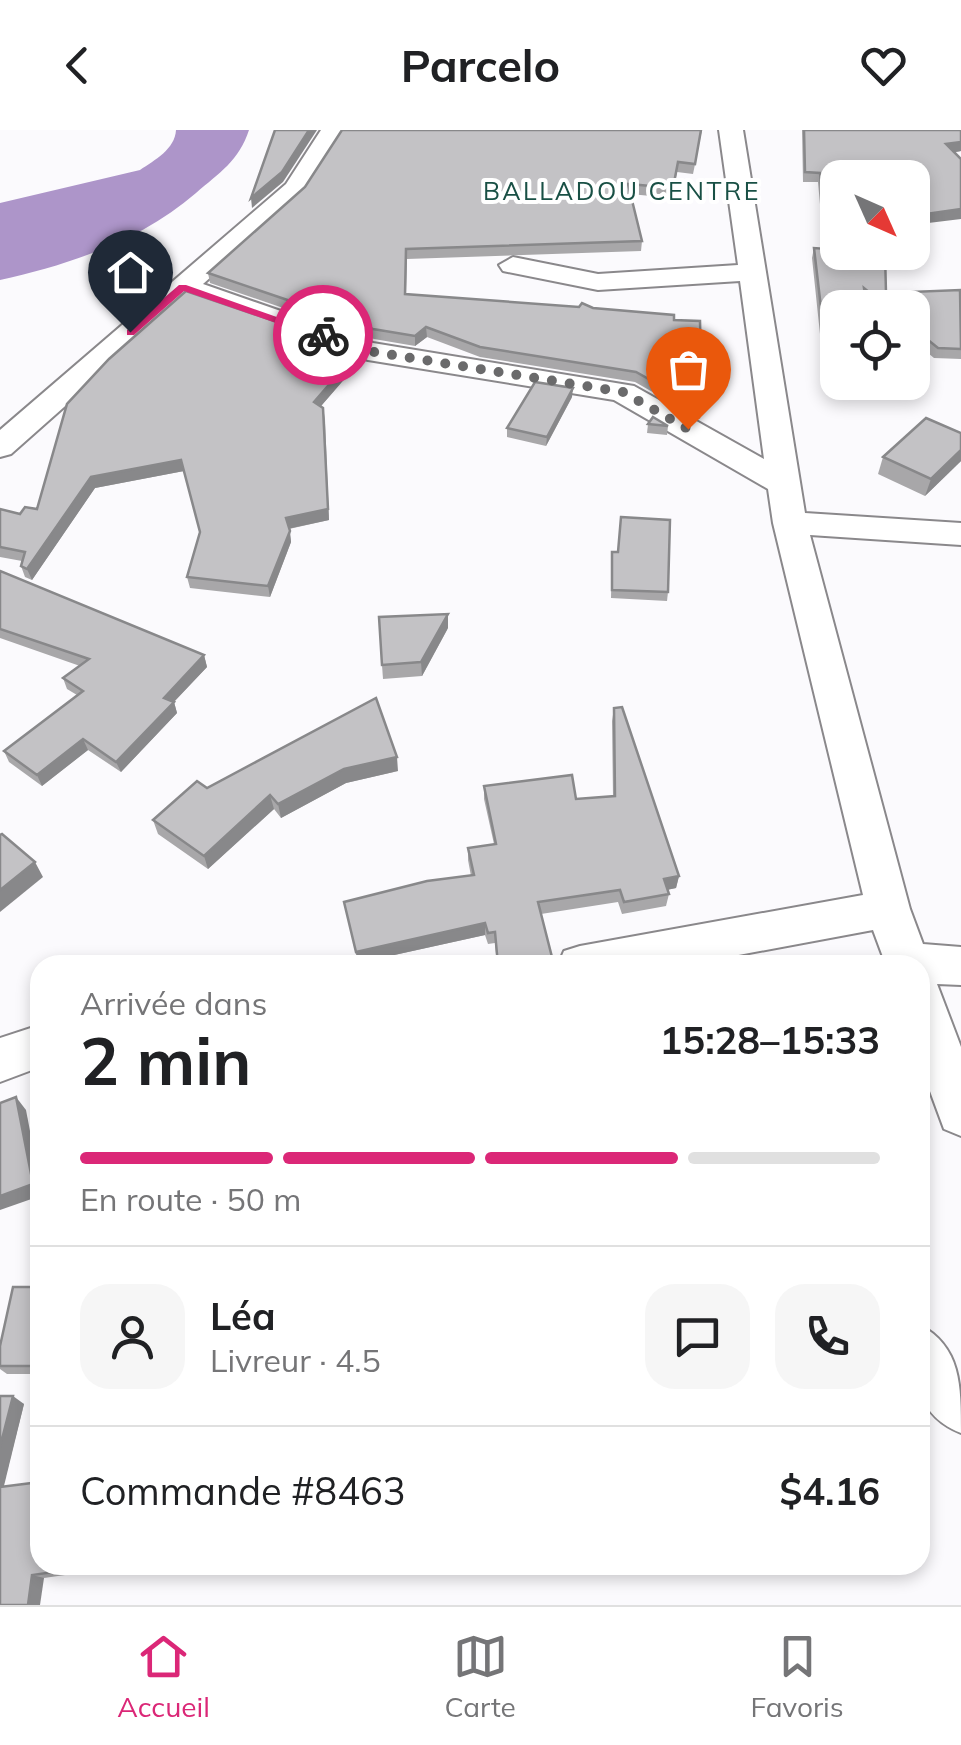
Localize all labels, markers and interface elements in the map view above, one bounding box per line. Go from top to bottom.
text: Parcelo [401,37,560,93]
icon: back [50,38,105,93]
icon: heart [856,38,911,93]
north arrow [820,160,930,270]
map controls [820,160,930,400]
district label: BALLADOU CENTRE [483,175,761,206]
pin [88,230,173,333]
icon: home [103,245,158,300]
courier [273,285,373,385]
button: locate [820,290,930,400]
icon: bike [296,308,351,363]
pin [646,327,731,430]
icon: bag [661,342,716,397]
text: Arrivée dans [80,983,267,1023]
text: 15:28–15:33 [660,1016,880,1064]
text: 2 min [80,1020,251,1101]
text: En route · 50 m [80,1179,301,1219]
button: person [80,1284,185,1389]
button: chat [645,1284,750,1389]
button: phone [775,1284,880,1389]
text: Léa [210,1292,275,1340]
text: Livreur · 4.5 [210,1340,381,1380]
text: Commande #8463 [80,1467,406,1515]
text: $4.16 [779,1467,880,1515]
tab: Accueil [117,1629,210,1724]
tab: Carte [445,1629,516,1724]
tab: Favoris [750,1629,844,1724]

